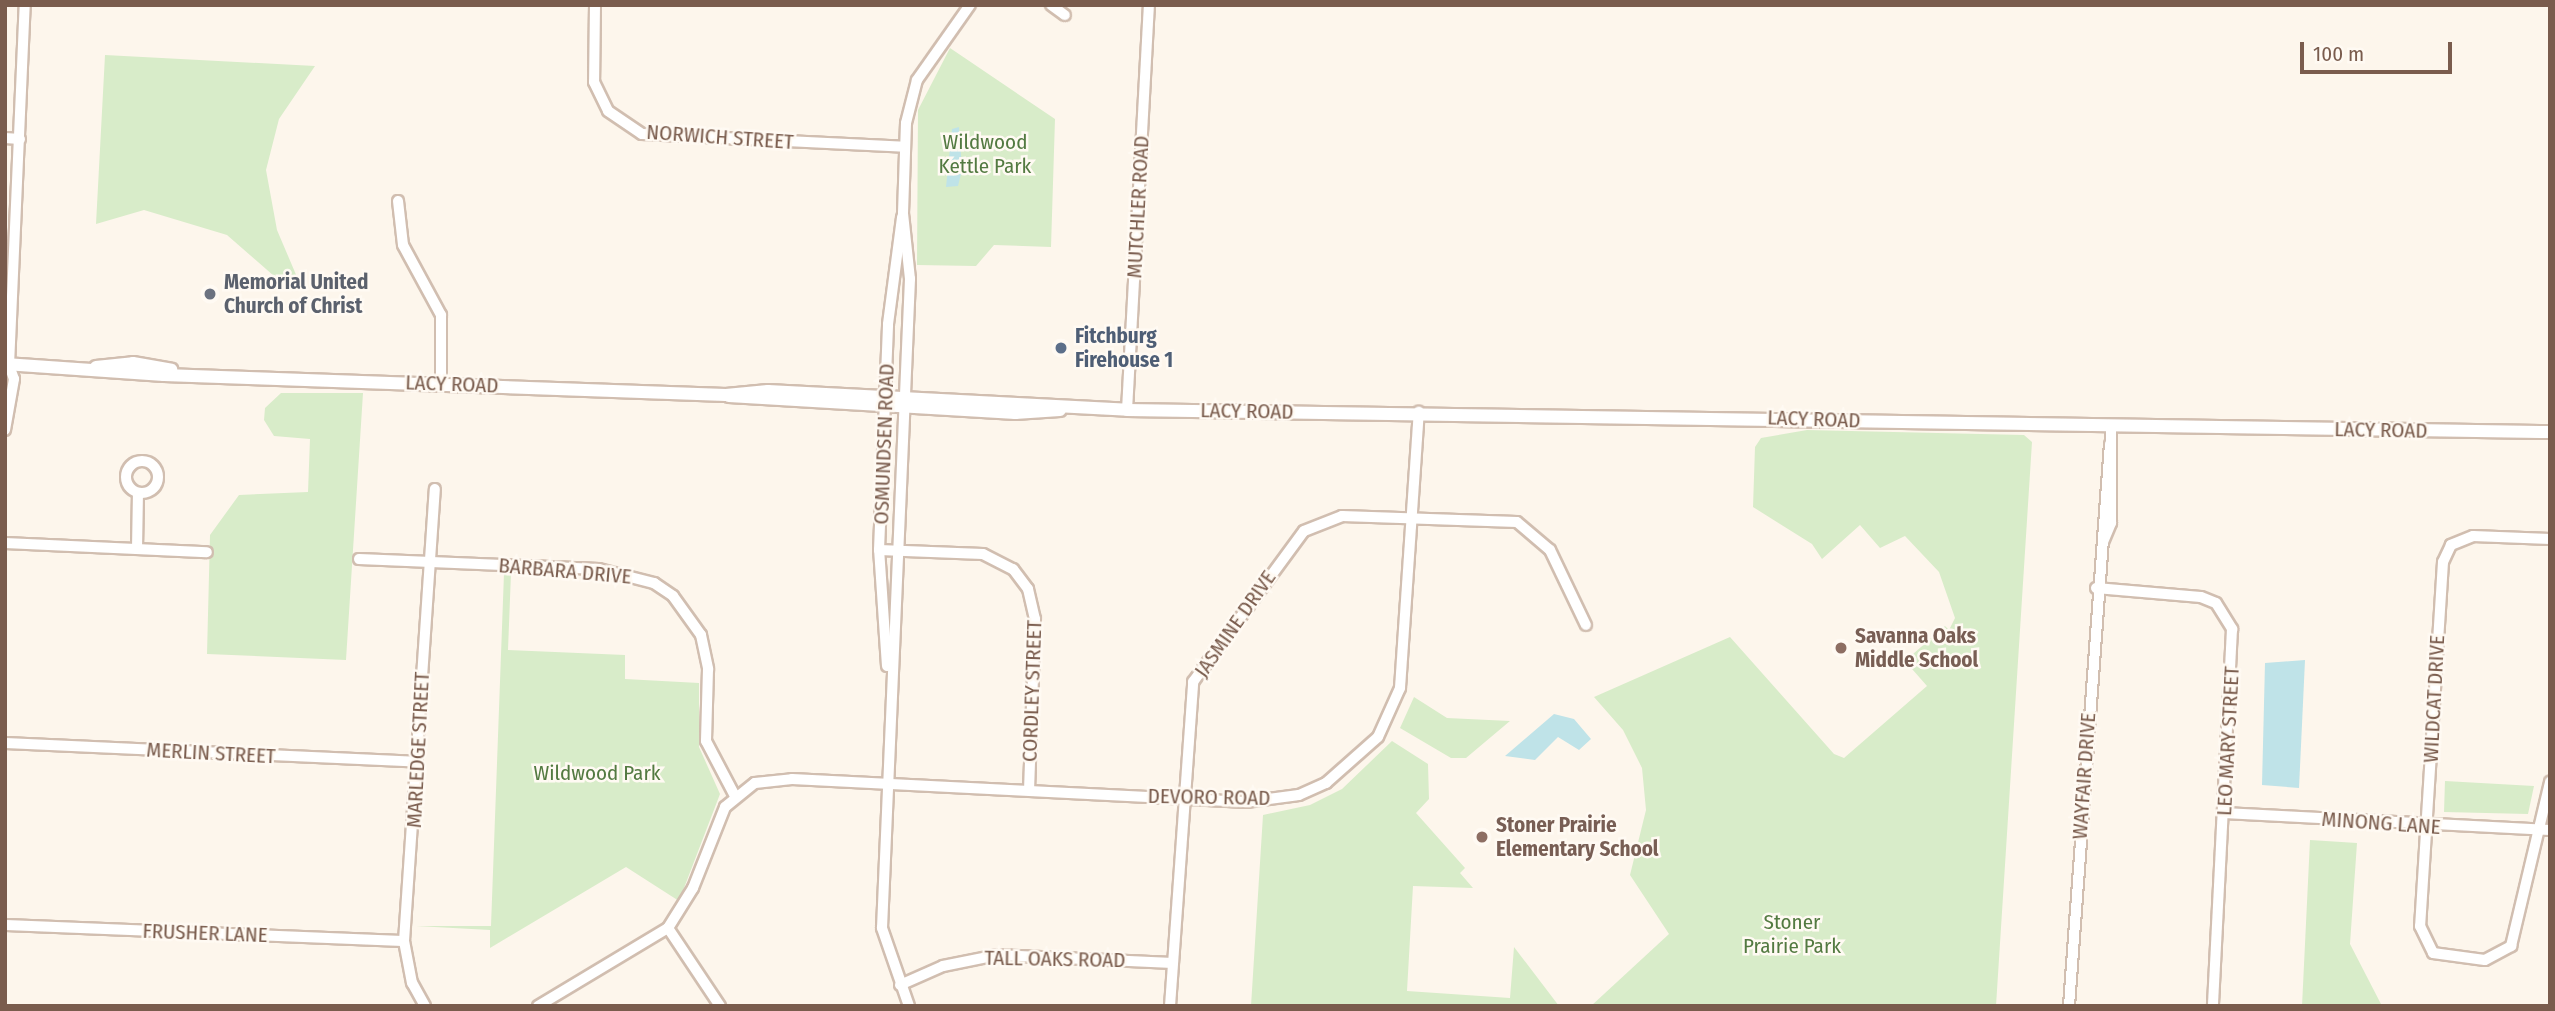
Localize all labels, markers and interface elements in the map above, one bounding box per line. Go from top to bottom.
scale bar [2303,28,2455,72]
text: 100 m [2313,41,2364,67]
street label: NORWICH STREET [646,119,794,155]
park label: Wildwood Kettle Park [939,129,1031,179]
street label: MUTCHLER ROAD [1122,135,1154,279]
place label: Memorial United Church of Christ [224,269,368,319]
marker: Memorial United Church of Christ [202,286,218,302]
place label: Fitchburg Firehouse 1 [1075,323,1173,373]
marker: Fitchburg Firehouse 1 [1053,340,1069,356]
street label: OSMUNDSEN ROAD [869,363,899,525]
street label: LACY ROAD [405,370,499,398]
street label: LACY ROAD [1200,398,1294,424]
street label: LACY ROAD [1767,405,1861,433]
street label: LACY ROAD [2334,417,2428,443]
street label: BARBARA DRIVE [497,553,633,589]
street label: JASMINE DRIVE [1189,566,1281,682]
street label: CORDLEY STREET [1017,620,1047,762]
place label: Savanna Oaks Middle School [1855,623,1978,673]
street label: WILDCAT DRIVE [2418,635,2450,763]
marker: Savanna Oaks Middle School [1833,640,1849,656]
street label: LEO MARY STREET [2211,666,2245,816]
street label: MARLEDGE STREET [401,671,435,829]
street label: WAYFAIR DRIVE [2067,712,2101,840]
street label: MERLIN STREET [146,737,276,769]
park label: Wildwood Park [533,760,661,786]
street label: DEVORO ROAD [1147,783,1271,811]
street label: MINONG LANE [2321,806,2441,840]
place label: Stoner Prairie Elementary School [1496,812,1659,862]
marker: Stoner Prairie Elementary School [1474,829,1490,845]
park label: Stoner Prairie Park [1743,909,1841,959]
street label: FRUSHER LANE [142,918,268,948]
street label: TALL OAKS ROAD [984,945,1126,973]

